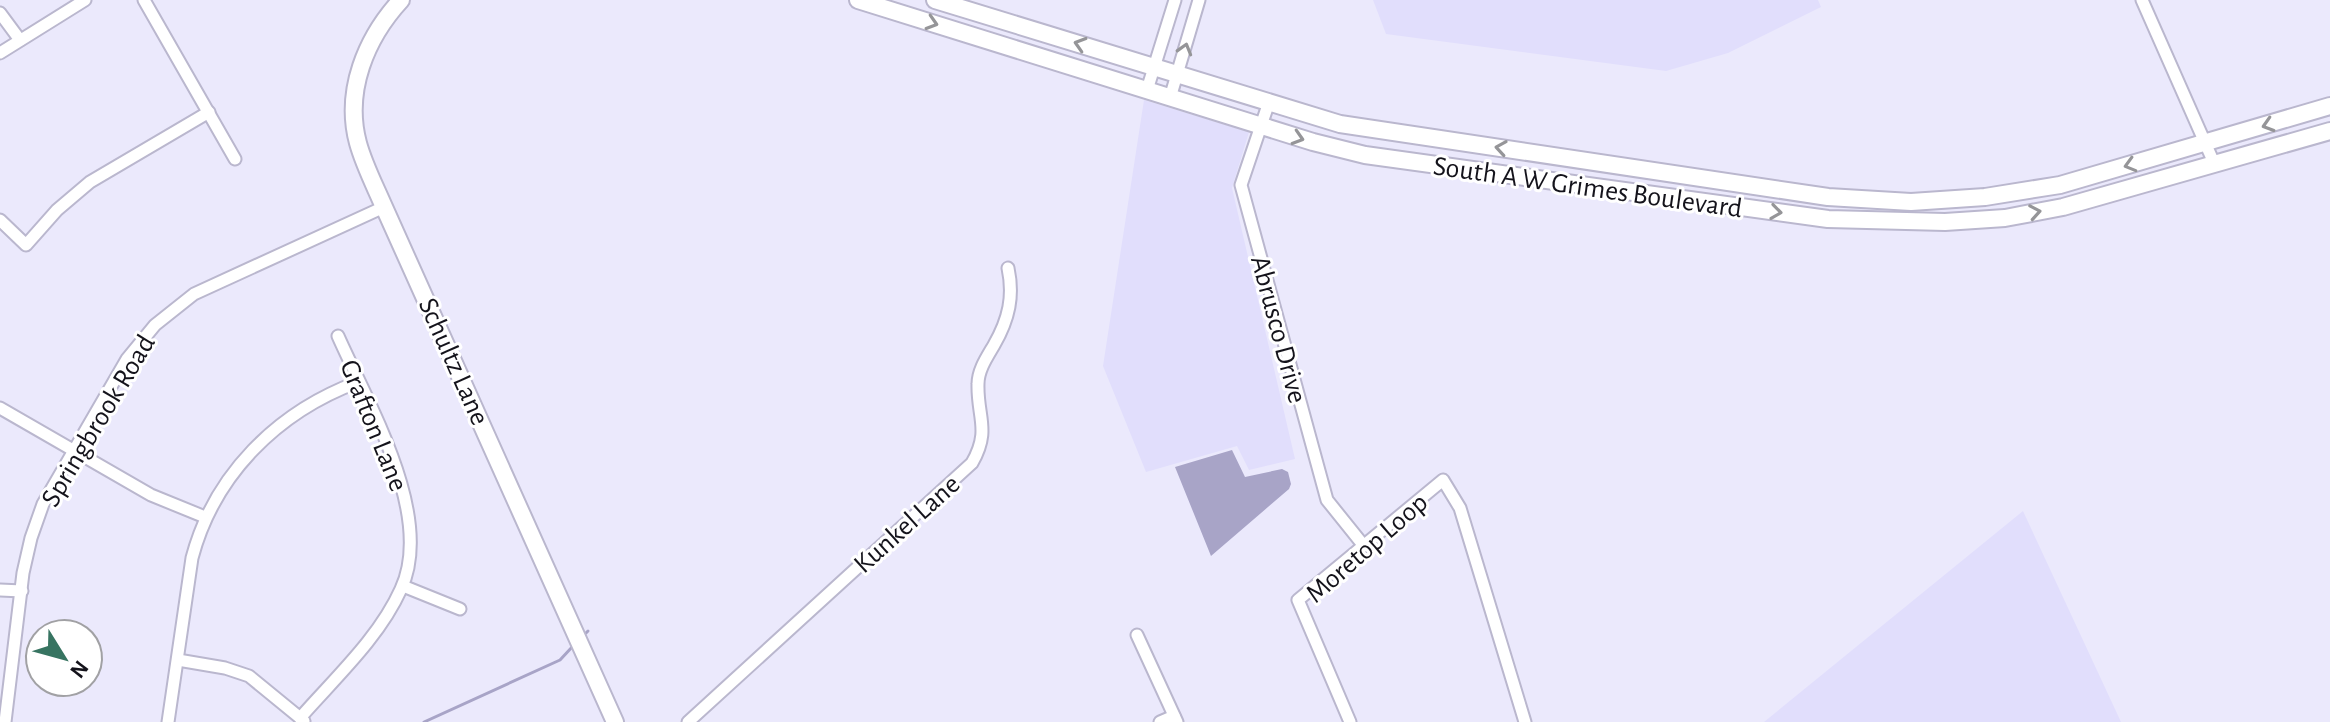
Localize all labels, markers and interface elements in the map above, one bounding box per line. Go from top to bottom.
one-way arrow [925,14,938,30]
one-way arrow [1073,38,1087,54]
one-way arrow [1176,42,1192,56]
one-way arrow [2261,116,2275,132]
one-way arrow [1291,128,1305,144]
one-way arrow [1494,140,1507,157]
street label: South A W Grimes Boulevard [1431,152,1744,224]
one-way arrow [2124,156,2138,172]
one-way arrow [1770,203,1783,220]
one-way arrow [2028,205,2042,222]
street label: Abrusco Drive [1245,253,1311,406]
street label: Schultz Lane [413,294,494,430]
street label: Springbrook Road [37,330,161,512]
street label: Grafton Lane [334,356,412,495]
street label: Kunkel Lane [849,470,966,579]
street label: Moretop Loop [1301,488,1434,609]
north arrow [24,618,104,698]
text: N [66,657,93,682]

